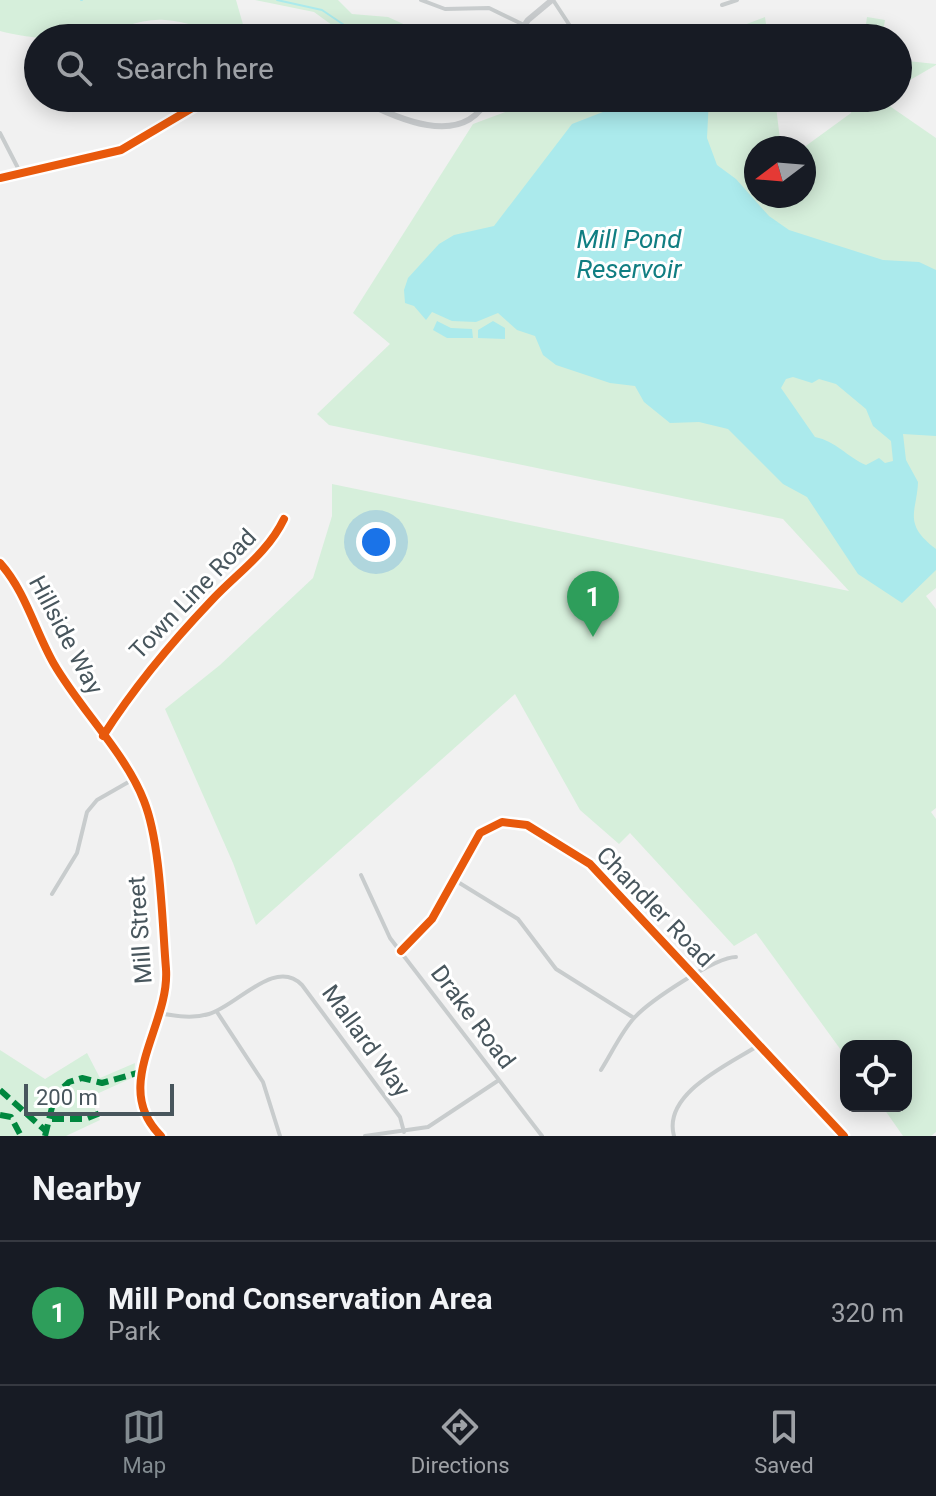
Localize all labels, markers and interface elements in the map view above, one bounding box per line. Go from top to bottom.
search box [24,24,912,112]
icon: search [52,46,96,90]
text: Search here [116,51,274,86]
north arrow [744,136,816,208]
water label: Mill Pond Reservoir [576,224,683,284]
your location [356,522,396,562]
street label: Town Line Road [124,523,262,665]
street label: Hillside Way [23,571,109,700]
pin: 1 [567,571,619,637]
street label: Chandler Road [591,841,719,973]
street label: Mill Street [122,875,158,985]
street label: Drake Road [425,960,521,1074]
street label: Mallard Way [316,980,416,1103]
map controls [840,1040,912,1112]
button: locate [840,1040,912,1112]
scale bar [24,1080,174,1116]
text: 200 m [36,1085,98,1110]
text: Nearby [32,1168,141,1208]
text: Mill Pond Conservation Area [108,1281,492,1316]
text: 1 [51,1298,65,1328]
text: 320 m [831,1298,904,1328]
text: Park [108,1316,160,1346]
tab: Map [122,1405,166,1478]
tab: Directions [411,1405,510,1478]
tab: Saved [754,1405,814,1478]

